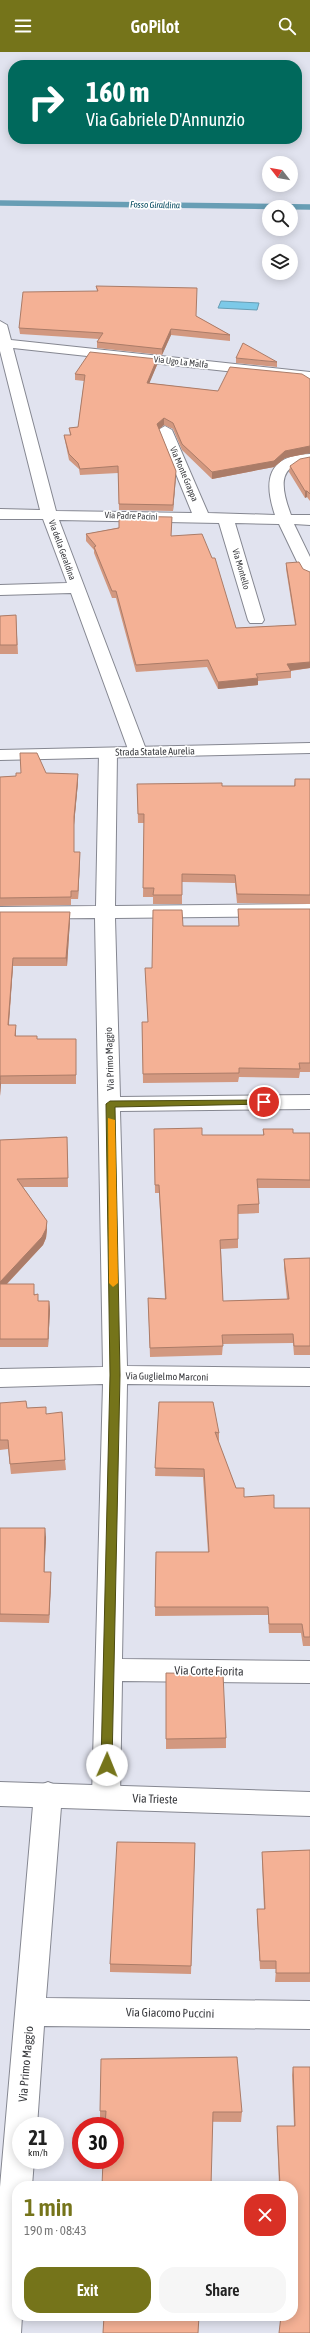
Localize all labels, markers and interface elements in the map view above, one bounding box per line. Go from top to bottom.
icon: menu [12,15,34,37]
icon: search [276,15,298,37]
text: GoPilot [131,16,179,37]
icon: right [20,76,72,128]
text: 160 m [86,76,149,108]
text: Via Gabriele D'Annunzio [86,109,245,130]
north arrow [262,156,298,192]
map controls [262,156,298,280]
water label: Fosso Giraldina [130,200,181,210]
button: search [262,200,298,236]
button: layers [262,244,298,280]
street label: Via Ugo La Malfa [153,354,209,370]
street label: Via Monte Grappa [168,445,200,503]
street label: Via Padre Pacini [104,510,158,522]
street label: Via della Geraldina [47,519,77,581]
street label: Via Montello [230,547,252,591]
street label: Strada Statale Aurelia [115,745,195,758]
street label: Via Primo Maggio [103,1027,116,1091]
pin [247,1085,281,1119]
icon: arrive [253,1091,275,1113]
street label: Via Guglielmo Marconi [125,1370,209,1383]
street label: Via Corte Fiorita [174,1663,244,1679]
position arrow [86,1744,128,1786]
street label: Via Trieste [132,1791,178,1807]
street label: Via Giacomo Puccini [126,2005,214,2021]
street label: Via Primo Maggio [16,2025,36,2103]
speed limit sign: 30 [72,2117,124,2169]
text: 21 [29,2126,47,2149]
text: km/h [28,2147,48,2158]
text: 1 min [24,2194,73,2221]
button: close [244,2194,286,2236]
text: 190 m · 08:43 [24,2223,87,2238]
button: Exit [24,2267,151,2313]
button: Share [159,2267,286,2313]

